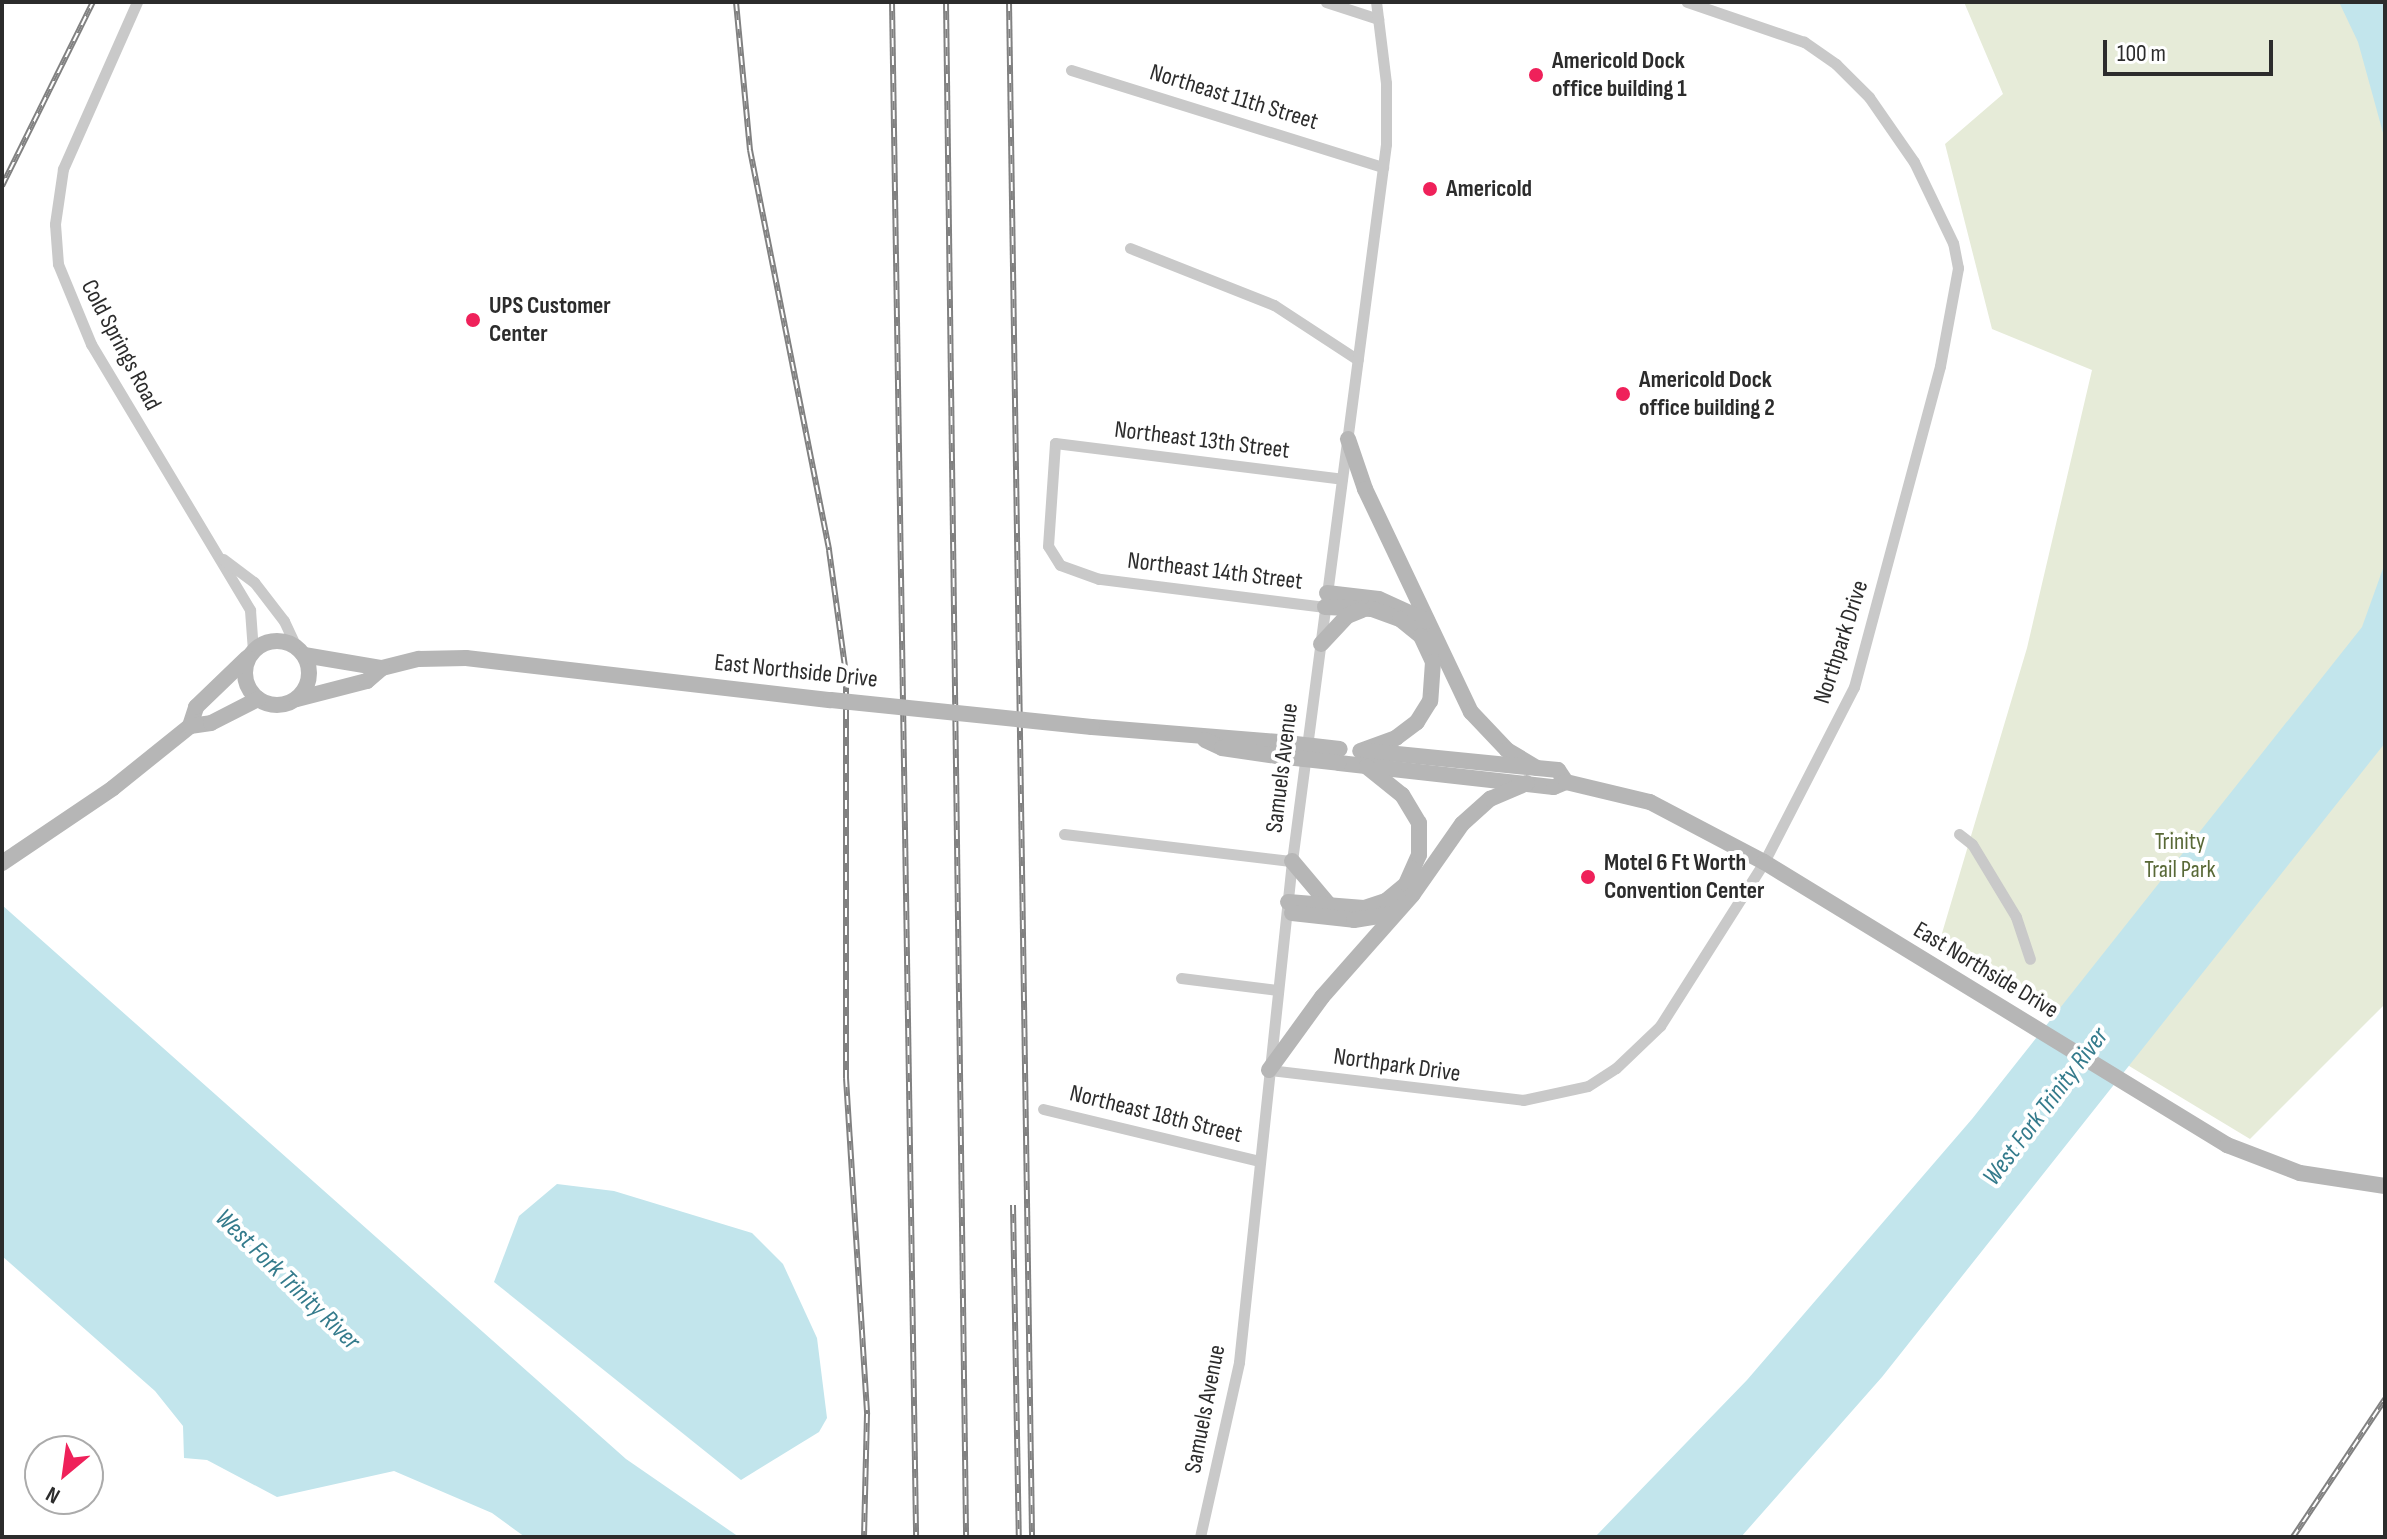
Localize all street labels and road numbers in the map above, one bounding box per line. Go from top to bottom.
street label: Northeast 11th Street [1146,58,1322,136]
street label: Cold Springs Road [75,275,167,415]
street label: Northeast 13th Street [1113,415,1291,465]
street label: Northeast 14th Street [1126,546,1304,596]
street label: Northpark Drive [1808,577,1874,707]
street label: East Northside Drive [713,648,879,694]
street label: Samuels Avenue [1260,702,1304,834]
street label: East Northside Drive [1908,915,2064,1025]
street label: Northpark Drive [1332,1042,1462,1088]
street label: Northeast 18th Street [1067,1079,1245,1149]
street label: Samuels Avenue [1178,1342,1232,1476]

